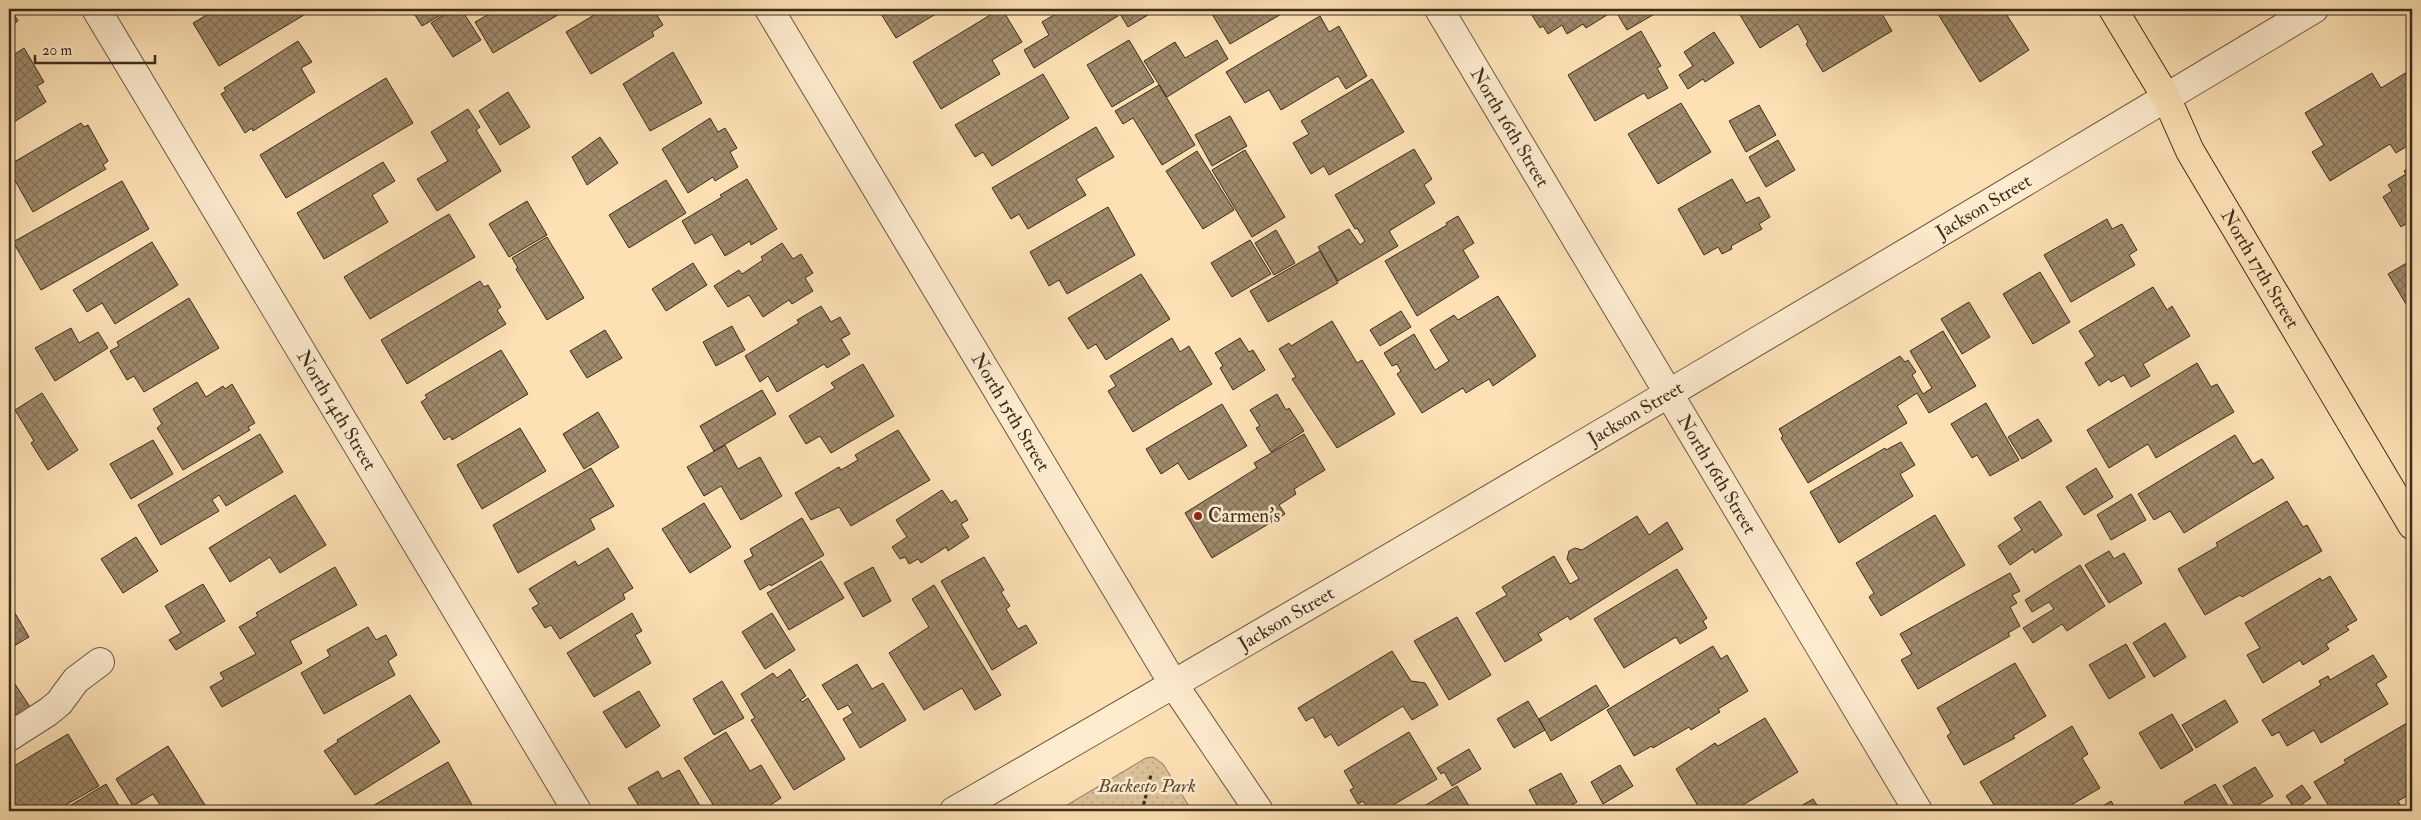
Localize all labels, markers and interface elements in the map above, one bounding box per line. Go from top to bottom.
scale bar [35,32,155,64]
text: 20 m [42,41,72,60]
street label: North 16th Street [1465,63,1555,192]
street label: Jackson Street [1931,169,2036,245]
street label: North 17th Street [2215,205,2305,333]
street label: North 14th Street [291,346,382,475]
street label: North 15th Street [966,349,1055,476]
street label: Jackson Street [1582,376,1688,451]
street label: North 16th Street [1672,410,1762,539]
place label: Carmen’s [1208,504,1280,528]
marker: Carmen’s [1192,510,1204,522]
street label: Jackson Street [1233,581,1339,656]
park label: Backesto Park [1097,774,1196,798]

